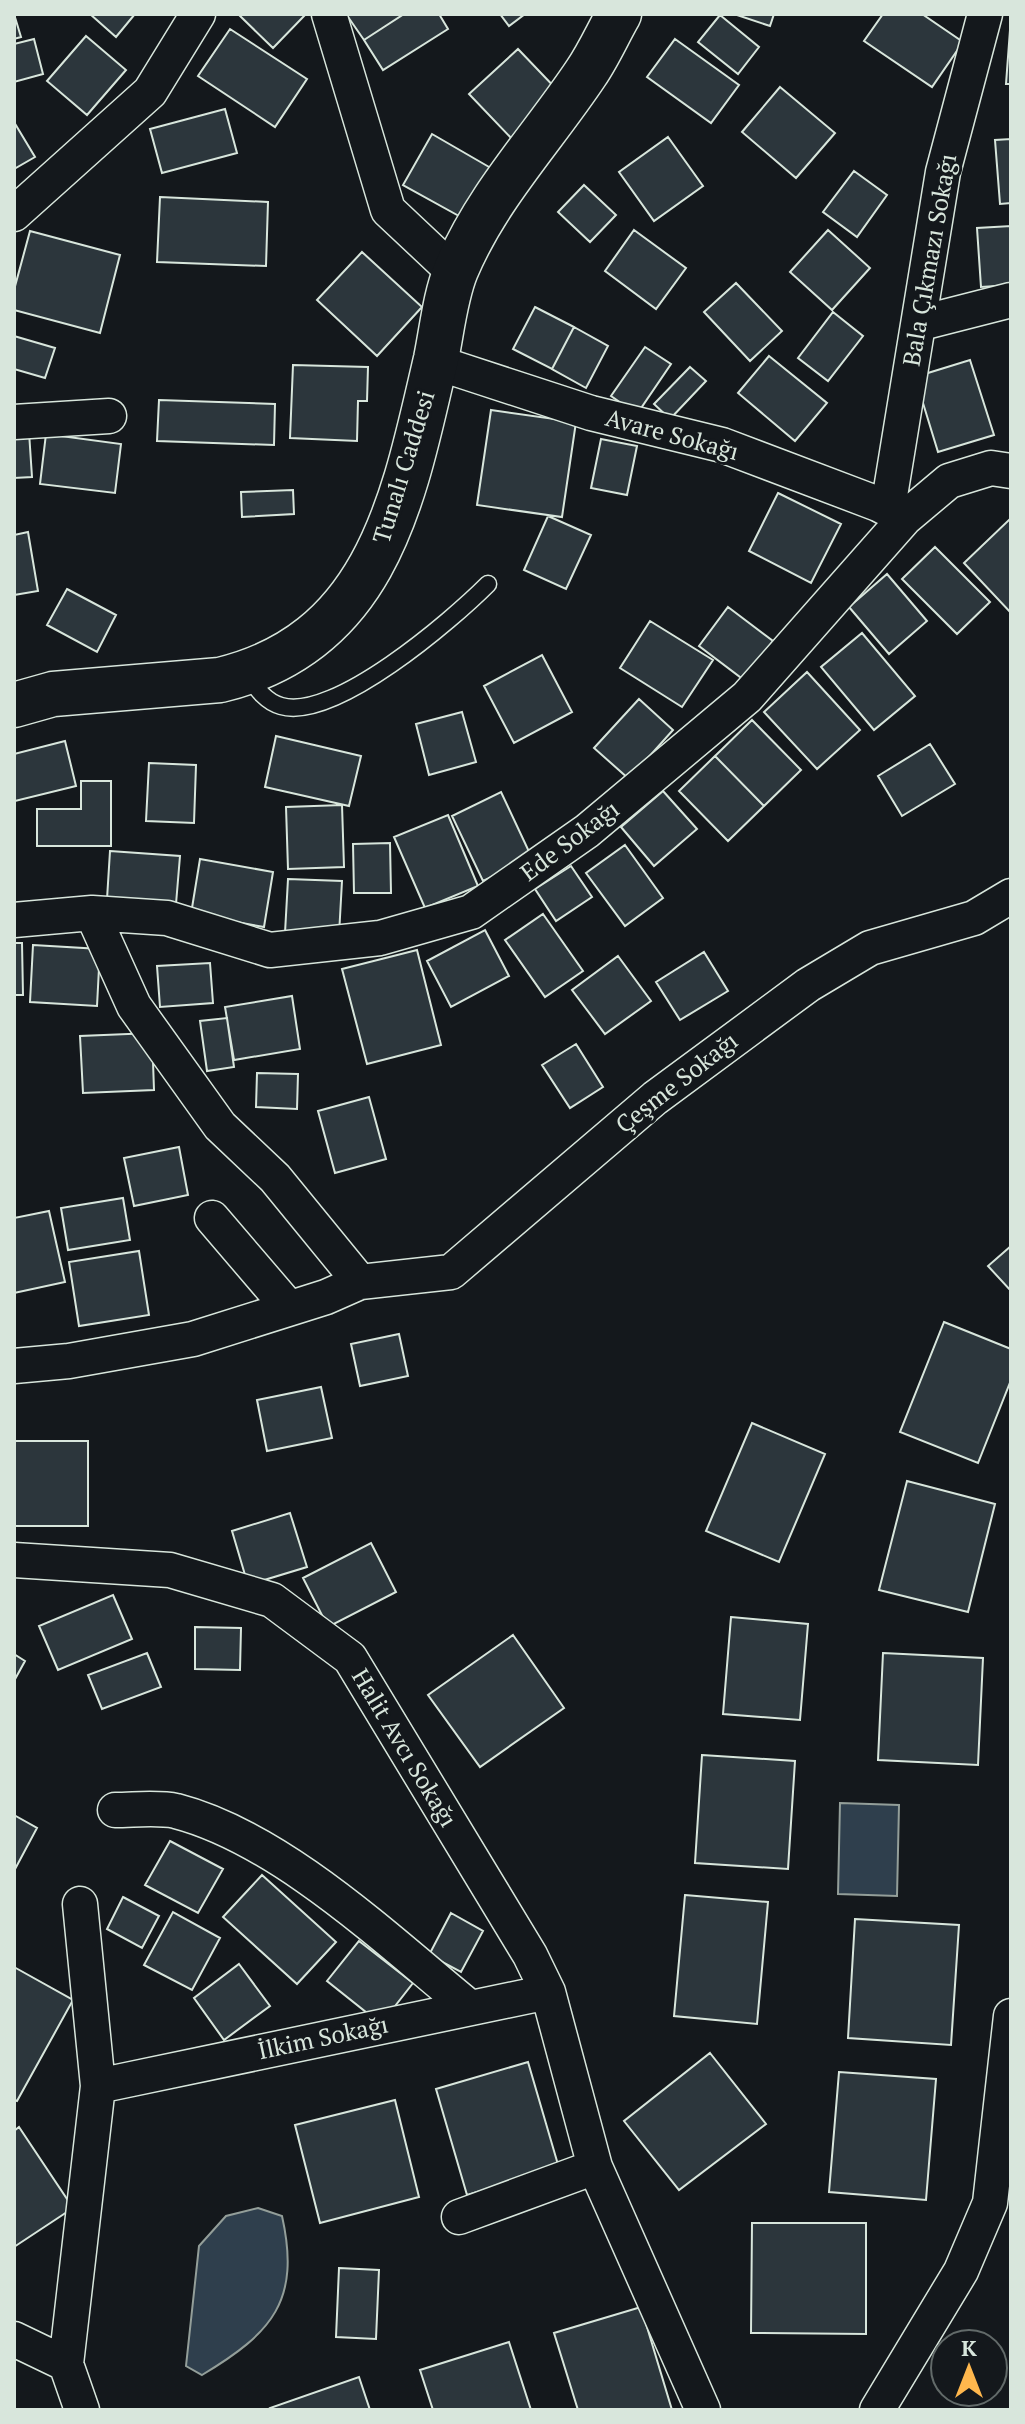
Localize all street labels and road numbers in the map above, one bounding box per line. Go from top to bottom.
street label: Bala Çıkmazı Sokağı [895,151,963,369]
street label: Tunalı Caddesi [365,386,442,547]
street label: Avare Sokağı [602,401,742,467]
street label: Ede Sokağı [514,793,625,888]
street label: Çeşme Sokağı [609,1024,744,1140]
street label: Halit Avcı Sokağı [345,1662,465,1833]
street label: İlkim Sokağı [255,2008,391,2066]

